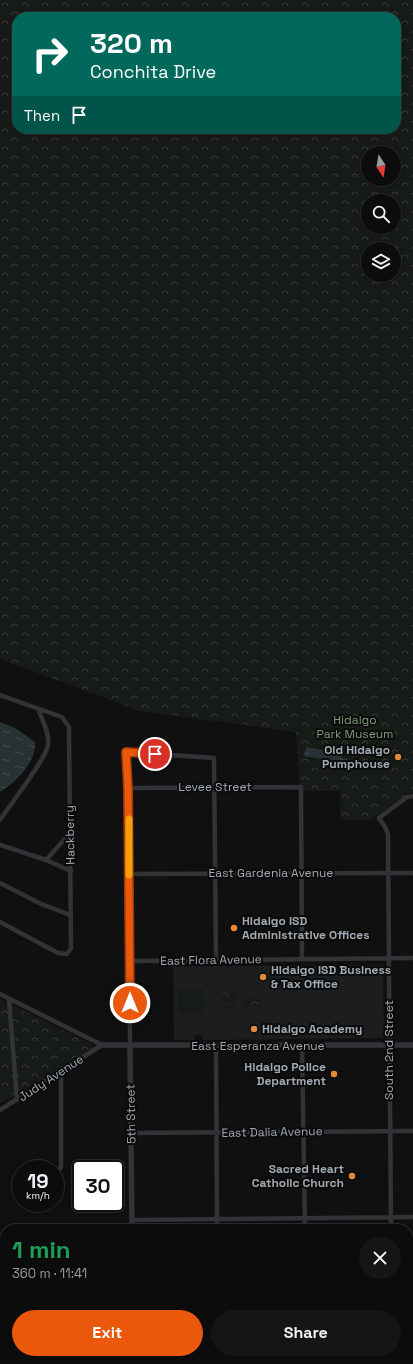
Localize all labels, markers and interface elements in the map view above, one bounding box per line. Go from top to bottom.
text: 320 m [90,25,173,61]
icon: right [24,28,76,80]
text: Conchita Drive [90,60,216,83]
icon: arrive [68,104,90,126]
text: Then [24,106,60,125]
north arrow [361,146,401,186]
map controls [361,146,401,282]
button: search [361,194,401,234]
button: layers [361,242,401,282]
park label: Hidalgo Park Museum [317,712,393,742]
pin [138,737,172,771]
place label: Old Hidalgo Pumphouse [322,742,390,772]
icon: arrive [144,743,166,765]
marker: Old Hidalgo Pumphouse [393,752,403,762]
street label: Levee Street [178,779,252,795]
street label: Hackberry [61,805,79,865]
street label: East Gardenia Avenue [209,865,333,881]
place label: Hidalgo ISD Administrative Offices [242,913,369,943]
marker: Hidalgo ISD Administrative Offices [229,923,239,933]
street label: East Flora Avenue [160,951,262,969]
place label: Hidalgo ISD Business & Tax Office [271,962,391,992]
marker: Hidalgo ISD Business & Tax Office [258,972,268,982]
position arrow [109,982,151,1024]
street label: South 2nd Street [381,1000,397,1100]
place label: Hidalgo Academy [262,1021,362,1037]
marker: Hidalgo Academy [249,1024,259,1034]
street label: East Esperanza Avenue [191,1038,325,1054]
street label: Judy Avenue [15,1051,87,1105]
place label: Hidalgo Police Department [244,1059,326,1089]
marker: Hidalgo Police Department [329,1069,339,1079]
street label: 5th Street [122,1084,140,1144]
street label: East Dalia Avenue [221,1123,323,1141]
speed limit sign: 30 [72,1160,124,1212]
place label: Sacred Heart Catholic Church [252,1161,344,1191]
text: 19 [27,1168,49,1194]
marker: Sacred Heart Catholic Church [347,1171,357,1181]
text: km/h [26,1189,50,1202]
text: 1 min [12,1234,71,1265]
button: close [359,1237,401,1279]
text: 360 m · 11:41 [12,1265,87,1282]
button: Exit [12,1310,203,1356]
button: Share [211,1310,401,1356]

